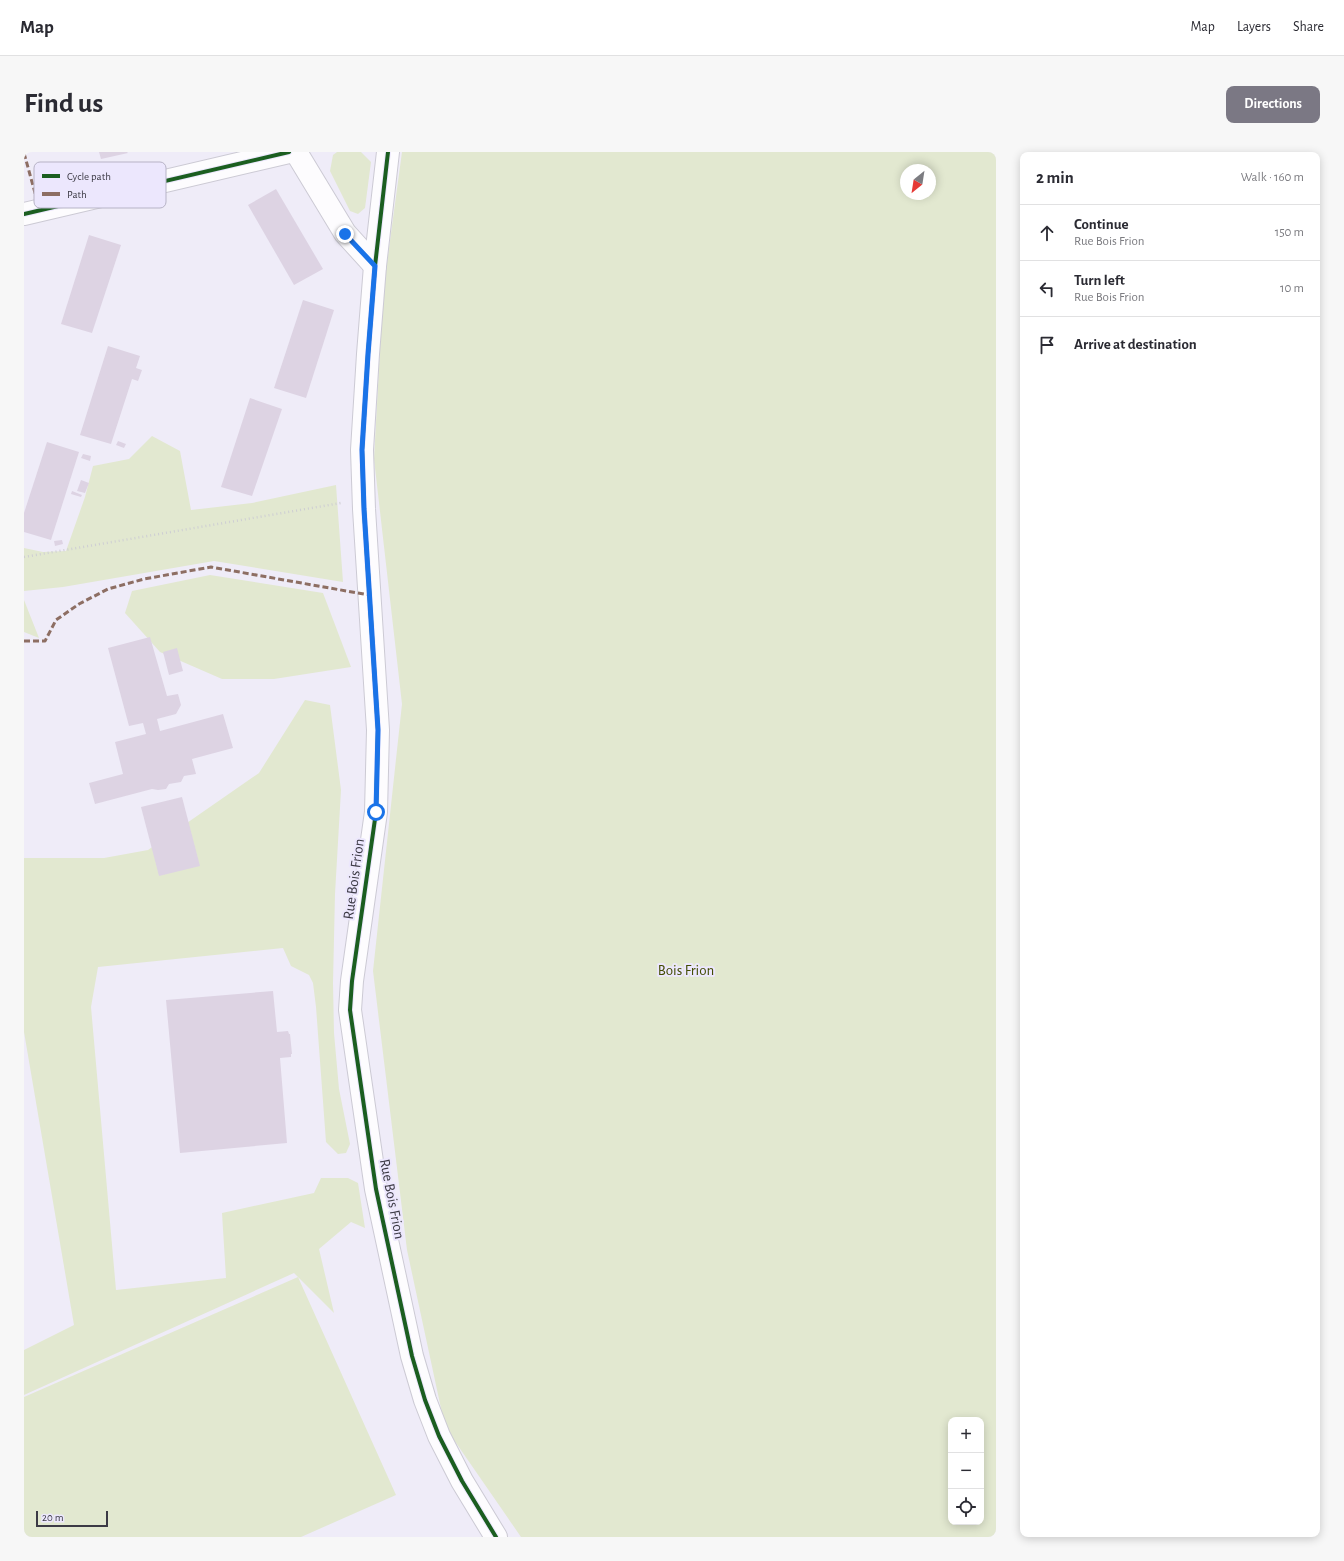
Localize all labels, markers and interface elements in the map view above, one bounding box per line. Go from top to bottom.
text: Map [20,18,54,37]
text: Map [1190,20,1215,34]
text: Layers [1237,20,1271,34]
text: Share [1293,20,1324,34]
button: Directions [1226,86,1320,123]
text: Find us [24,90,103,118]
legend [34,162,166,208]
north arrow [900,164,936,200]
text: 2 min [1036,169,1074,186]
text: Cycle path [67,171,111,182]
text: Walk · 160 m [1241,171,1304,184]
text: Path [67,189,87,200]
text: Continue [1074,217,1129,232]
icon: ahead [1036,222,1058,244]
route end [336,225,354,243]
text: 150 m [1275,226,1304,239]
text: Rue Bois Frion [1074,235,1145,248]
text: Turn left [1074,273,1125,288]
icon: left [1036,278,1058,300]
text: 10 m [1280,282,1304,295]
text: Rue Bois Frion [1074,291,1145,304]
icon: arrive [1036,334,1058,356]
text: Arrive at destination [1074,337,1197,352]
route start [367,803,385,821]
street label: Rue Bois Frion [341,838,367,920]
park label: Bois Frion [658,963,714,978]
street label: Rue Bois Frion [377,1158,407,1240]
map controls [948,1417,984,1525]
button: + [948,1417,984,1453]
button: − [948,1453,984,1489]
button: locate [948,1489,984,1525]
scale bar [36,1509,108,1528]
text: 20 m [42,1512,63,1523]

